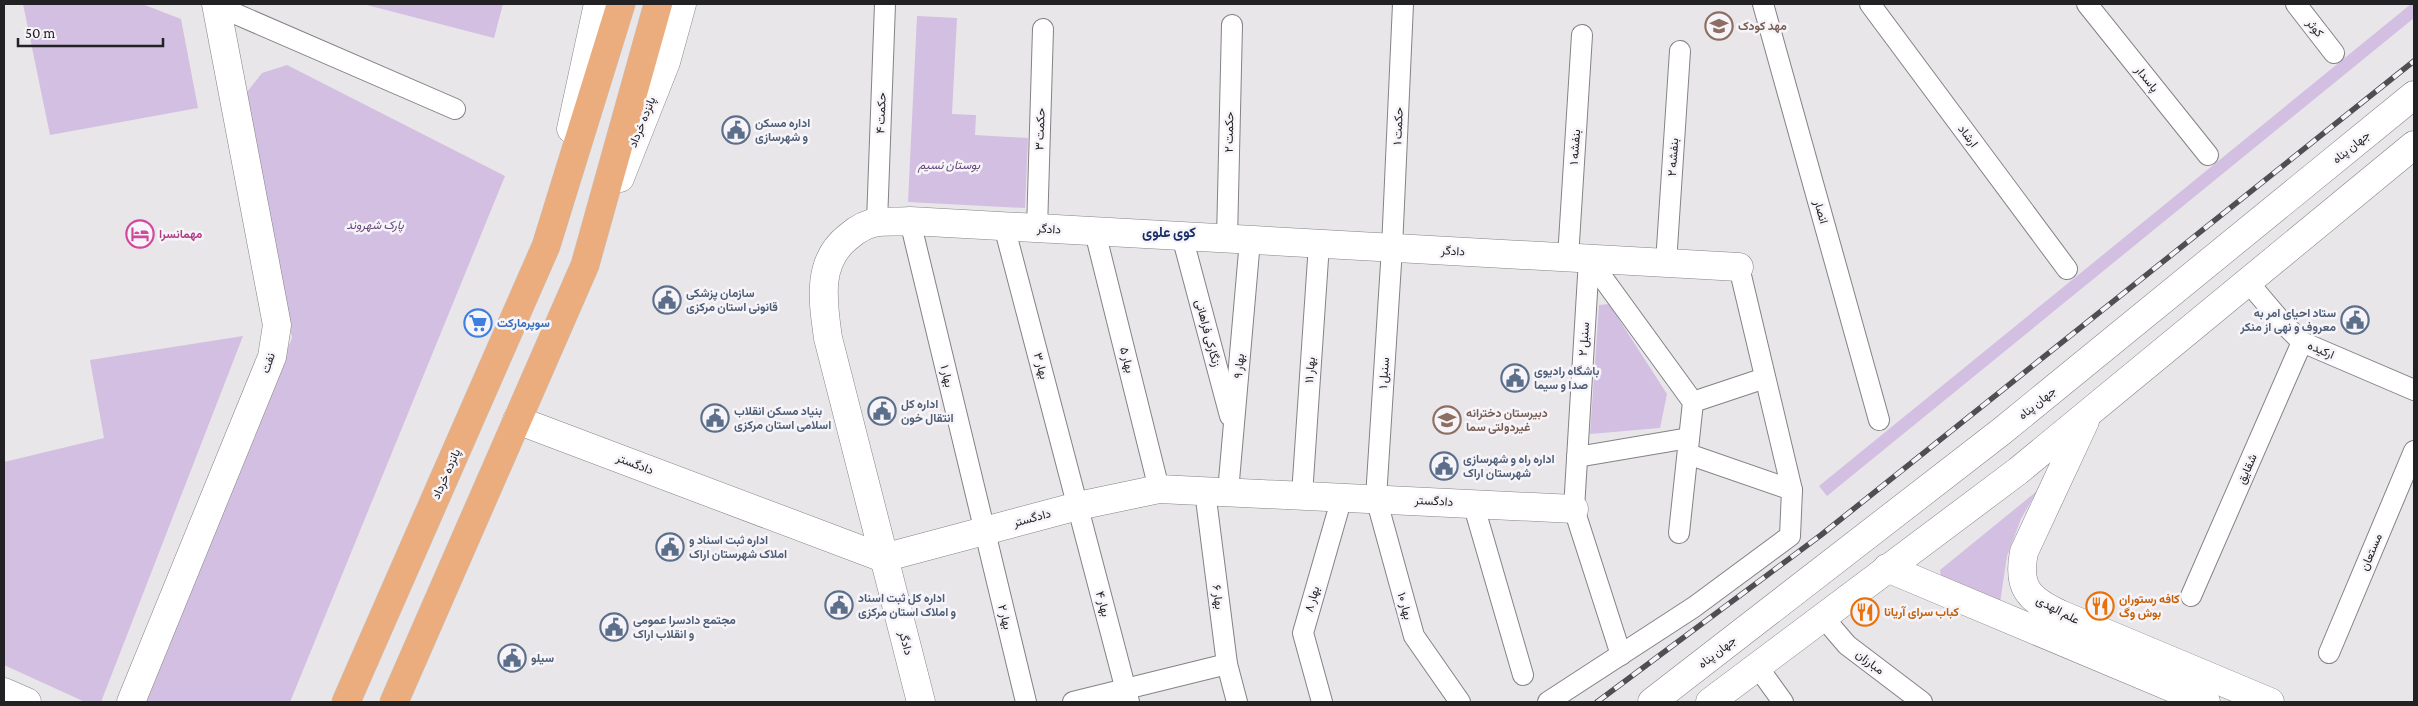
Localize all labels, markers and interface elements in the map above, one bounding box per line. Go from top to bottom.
school or university icon: مهد کودک [1704,11,1734,41]
scale bar [18,15,162,47]
street label: کوثر [2302,15,2326,40]
place label: مهد کودک [1738,19,1787,34]
text: 50 m [25,25,55,41]
street label: پاسدار [2131,62,2162,96]
street label: حکمت ۴ [873,92,889,134]
street label: پانزده خرداد [625,94,660,150]
street label: حکمت ۱ [1390,107,1406,145]
street label: حکمت ۳ [1032,108,1048,150]
street label: حکمت ۲ [1222,112,1236,152]
public building icon: اداره مسکن و شهرسازی [721,115,751,145]
place label: اداره مسکن و شهرسازی [755,116,810,145]
street label: ارشاد [1954,122,1981,151]
street label: جهان پناه [2329,128,2373,167]
street label: بنفشه ۱ [1567,129,1583,165]
street label: بنفشه ۲ [1665,137,1681,177]
park label: بوستان نسیم [917,158,980,173]
street label: انصار [1810,198,1831,226]
park label: پارک شهروند [346,218,404,233]
hotel icon: مهمانسرا [125,219,155,249]
street label: دادگر [1036,221,1062,238]
district label: کوی علوی [1142,224,1196,241]
place label: مهمانسرا [159,227,203,242]
street label: دادگر [1440,243,1466,260]
public building icon: سازمان پزشکی قانونی استان مرکزی [652,285,682,315]
place label: سازمان پزشکی قانونی استان مرکزی [686,286,778,315]
street label: زنگارکی فراهانی [1191,298,1224,368]
public building icon: ستاد احیای امر به معروف و نهی از منکر [2340,305,2370,335]
place label: ستاد احیای امر به معروف و نهی از منکر [2239,306,2336,335]
supermarket icon: سوپرمارکت [463,308,493,338]
place label: سوپرمارکت [497,316,550,331]
street label: سنبل ۲ [1576,321,1593,357]
street label: ارکیده [2305,338,2336,363]
street label: بهار ۵ [1116,346,1137,375]
street label: نفت [258,351,278,375]
street label: بهار ۳ [1030,351,1051,381]
street label: بهار ۹ [1231,353,1248,379]
street label: بهار ۱۱ [1302,357,1319,384]
street label: سنبل ۱ [1376,357,1393,389]
street label: بهار ۱ [937,363,956,389]
public building icon: باشگاه رادیوی صدا و سیما [1500,363,1530,393]
place label: باشگاه رادیوی صدا و سیما [1534,364,1600,393]
street label: جهان پناه [2015,384,2059,423]
public building icon: اداره کل انتقال خون [867,396,897,426]
place label: اداره کل انتقال خون [901,397,954,426]
public building icon: بنیاد مسکن انقلاب اسلامی استان مرکزی [700,403,730,433]
place label: بنیاد مسکن انقلاب اسلامی استان مرکزی [734,404,831,433]
school or university icon: دبیرستان دخترانه غیردولتی سما [1432,405,1462,435]
place label: دبیرستان دخترانه غیردولتی سما [1466,406,1548,435]
street label: پانزده خرداد [429,446,464,502]
street label: دادگستر [613,450,656,478]
public building icon: اداره راه و شهرسازی شهرستان اراک [1429,451,1459,481]
place label: اداره راه و شهرسازی شهرستان اراک [1463,452,1555,481]
street label: شقایق [2234,452,2261,487]
street label: دادگستر [1413,493,1454,510]
street label: دادگستر [1011,506,1053,531]
street label: مستعان [2357,531,2385,573]
public building icon: اداره ثبت اسناد و املاک شهرستان اراک [655,532,685,562]
place label: اداره ثبت اسناد و املاک شهرستان اراک [689,533,787,562]
street label: بهار ۶ [1209,584,1226,610]
street label: بهار ۸ [1302,585,1323,614]
public building icon: اداره کل ثبت اسناد و املاک استان مرکزی [824,590,854,620]
street label: بهار ۴ [1092,590,1113,619]
place label: اداره کل ثبت اسناد و املاک استان مرکزی [858,591,957,620]
street label: بهار ۱۰ [1394,591,1415,621]
restaurant icon: کافه رستوران بوش وگ [2085,591,2115,621]
place label: کافه رستوران بوش وگ [2119,592,2180,621]
street label: علم الهدی [2033,593,2082,628]
restaurant icon: کباب سرای آریانا [1850,597,1880,627]
street label: بهار ۲ [994,603,1015,631]
place label: کباب سرای آریانا [1884,605,1960,620]
public building icon: مجتمع دادسرا عمومی و انقلاب اراک [599,612,629,642]
place label: مجتمع دادسرا عمومی و انقلاب اراک [633,613,736,642]
street label: دادگر [895,629,916,657]
street label: جهان پناه [1695,633,1739,672]
public building icon: سیلو [497,643,527,673]
street label: مبارزان [1852,647,1887,678]
place label: سیلو [531,651,555,666]

